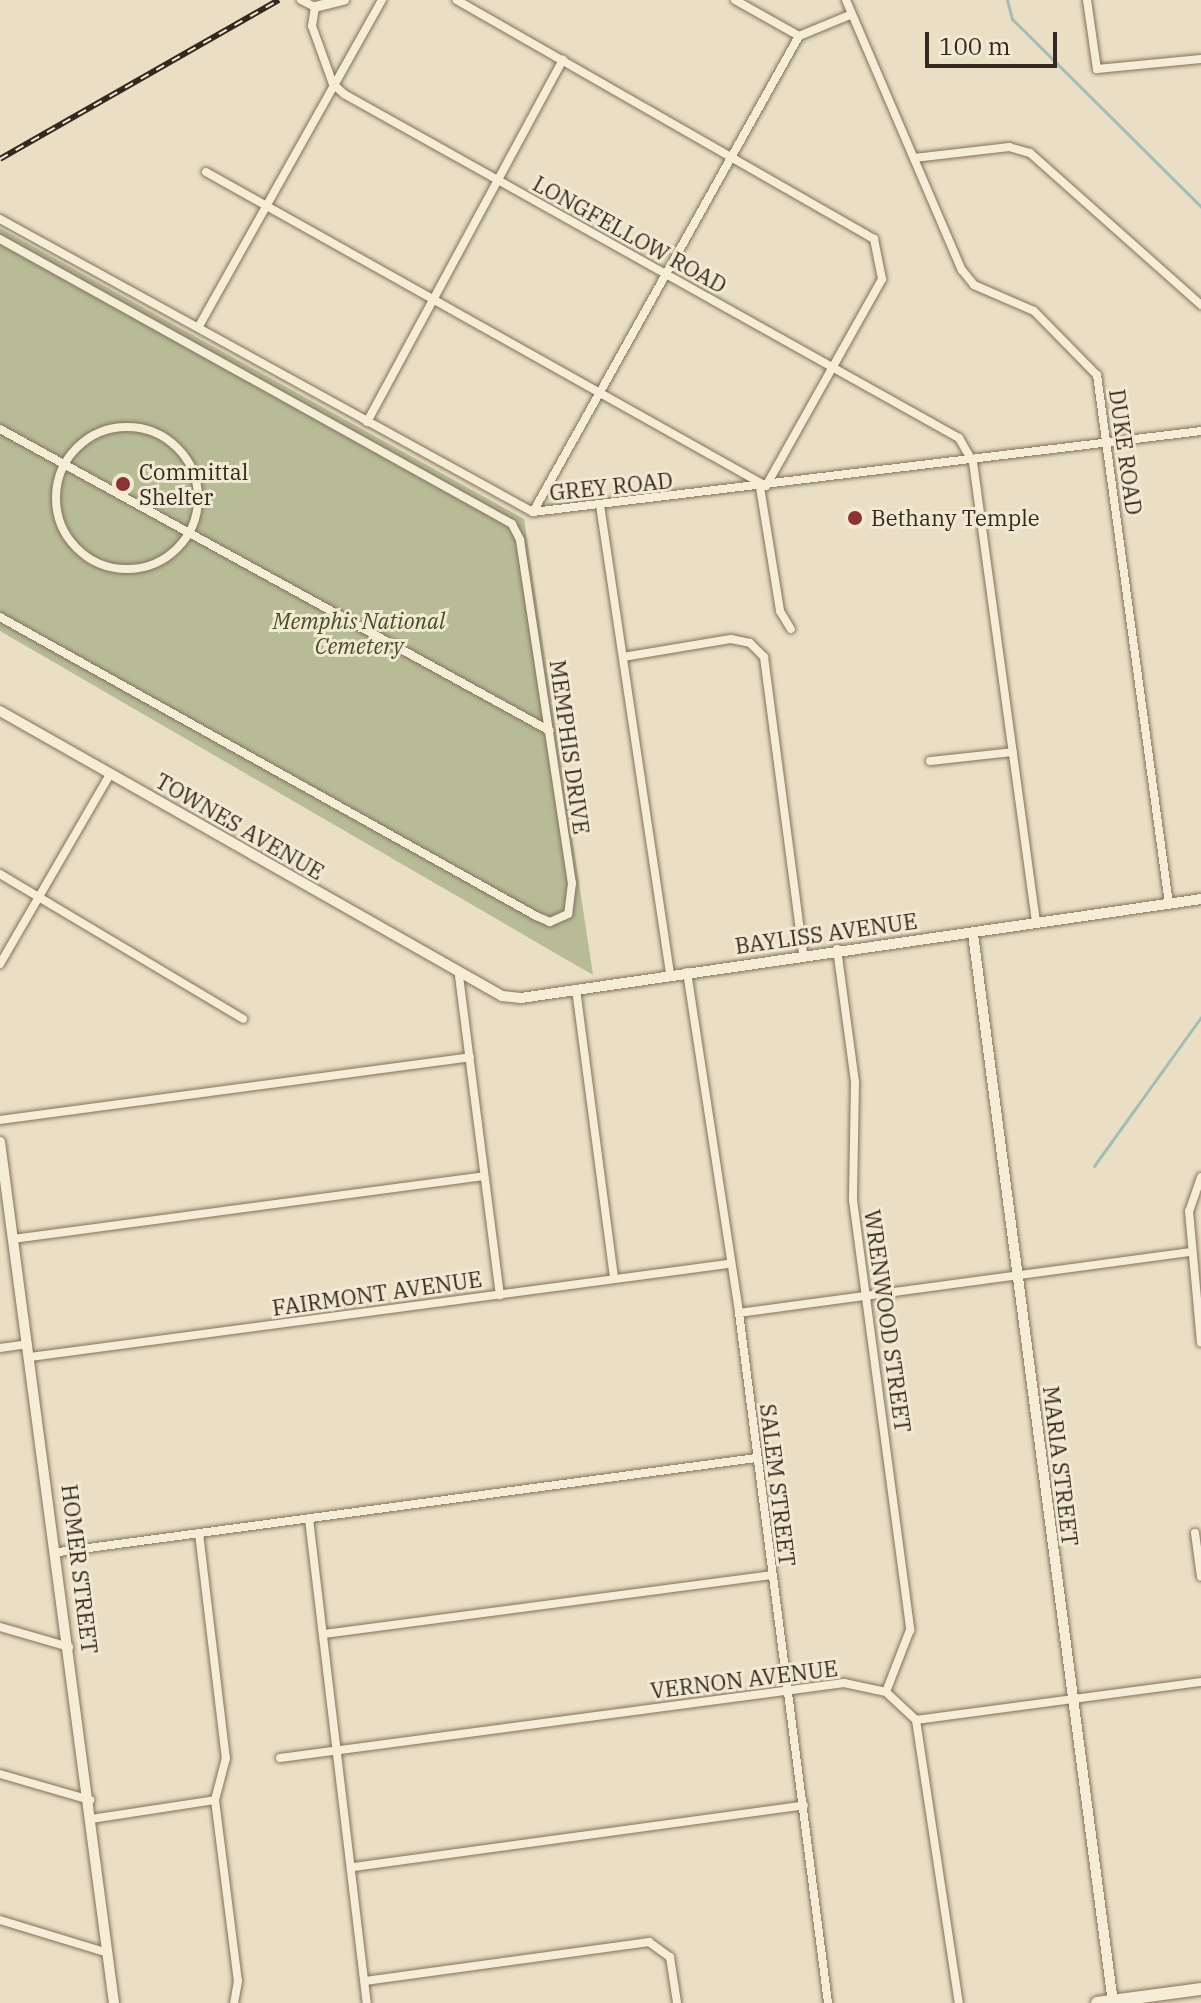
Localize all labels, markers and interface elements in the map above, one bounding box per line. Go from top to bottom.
scale bar [929,16,1061,66]
text: 100 m [939,30,1011,62]
street label: LONGFELLOW ROAD [529,170,731,298]
street label: DUKE ROAD [1104,387,1148,517]
place label: Committal Shelter [139,458,248,510]
street label: GREY ROAD [548,466,674,506]
marker: Committal Shelter [114,475,132,493]
place label: Bethany Temple [871,505,1040,531]
marker: Bethany Temple [846,509,864,527]
park label: Memphis National Cemetery [273,607,445,658]
street label: MEMPHIS DRIVE [545,658,595,836]
street label: TOWNES AVENUE [151,767,329,885]
street label: BAYLISS AVENUE [733,907,919,959]
street label: WRENWOOD STREET [859,1208,917,1434]
street label: FAIRMONT AVENUE [270,1265,484,1321]
street label: MARIA STREET [1038,1384,1084,1548]
street label: SALEM STREET [755,1402,801,1568]
street label: HOMER STREET [57,1483,103,1655]
street label: VERNON AVENUE [649,1654,839,1704]

